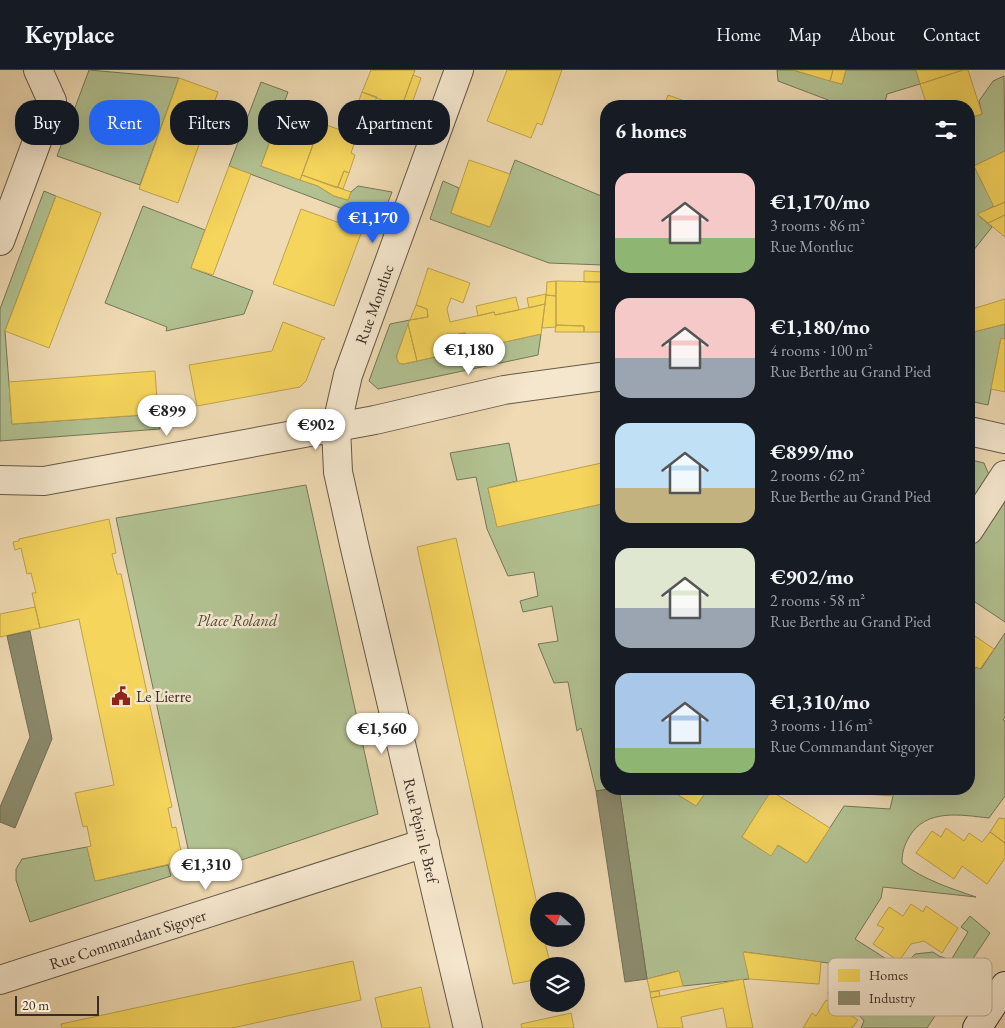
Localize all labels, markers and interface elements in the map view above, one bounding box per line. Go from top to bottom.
text: Keyplace [25,19,114,50]
text: Home [716,23,761,46]
text: Map [789,23,821,46]
text: About [849,23,895,46]
text: Contact [923,23,980,46]
chip: Buy [15,100,79,145]
chip: Rent [89,100,160,145]
chip: Filters [170,100,248,145]
chip: New [258,100,328,145]
chip: Apartment [338,100,450,145]
icon: filters [932,116,960,144]
text: 6 homes [615,117,687,144]
text: €1,170/mo [770,188,870,215]
icon: home [655,193,715,253]
pin: €1,170 [332,202,414,244]
text: €1,170 [348,207,398,228]
text: 3 rooms · 86 m² [770,215,865,236]
text: Rue Montluc [770,236,854,257]
street label: Rue Montluc [350,261,399,347]
text: €1,180/mo [770,313,870,340]
icon: home [655,318,715,378]
pin: €1,180 [428,334,510,376]
text: €1,180 [444,339,494,360]
text: 4 rooms · 100 m² [770,340,873,361]
text: Rue Berthe au Grand Pied [770,361,931,382]
pin: €899 [137,394,197,437]
text: €899 [148,400,186,421]
pin: €902 [286,408,346,451]
text: €902 [297,414,335,435]
text: €899/mo [770,438,854,465]
icon: home [655,443,715,503]
text: 2 rooms · 62 m² [770,465,865,486]
text: Rue Berthe au Grand Pied [770,486,931,507]
text: €902/mo [770,563,854,590]
icon: home [655,568,715,628]
text: 2 rooms · 58 m² [770,590,865,611]
park label: Place Roland [197,610,278,631]
text: Rue Berthe au Grand Pied [770,611,931,632]
public building icon: Le Lierre [110,685,132,707]
place label: Le Lierre [136,686,191,707]
text: €1,310/mo [770,688,870,715]
icon: home [655,693,715,753]
pin: €1,560 [341,712,423,755]
text: 3 rooms · 116 m² [770,715,873,736]
text: €1,560 [357,718,407,739]
text: Rue Commandant Sigoyer [770,736,933,757]
street label: Rue Pépin le Bref [399,776,444,887]
pin: €1,310 [165,848,247,891]
text: €1,310 [181,854,231,875]
north arrow [530,892,585,948]
map controls [530,892,585,1012]
street label: Rue Commandant Sigoyer [47,904,209,974]
button: layers [530,957,585,1012]
legend [828,958,992,1016]
text: Homes [869,966,909,984]
text: Industry [869,989,916,1007]
scale bar [15,993,99,1016]
text: 20 m [22,996,49,1014]

